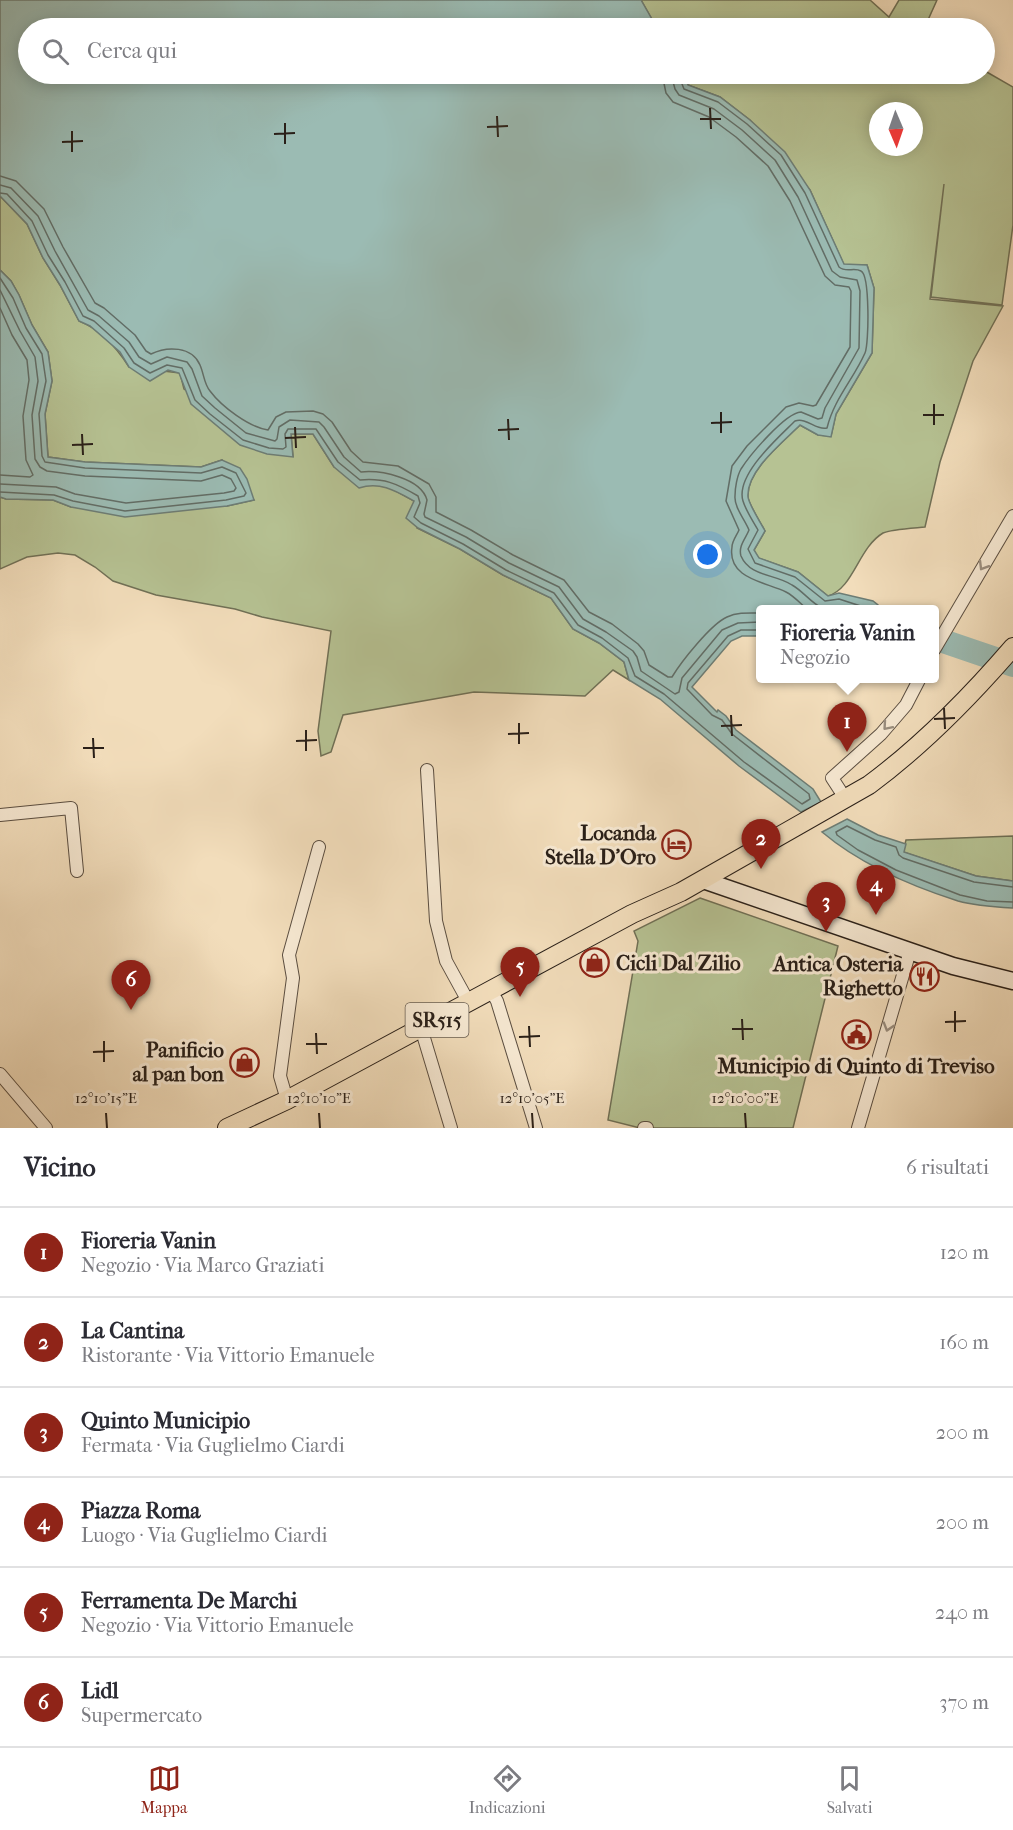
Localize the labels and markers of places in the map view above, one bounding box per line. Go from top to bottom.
pin: 1 [828,702,866,752]
pin: 2 [742,820,780,869]
place label: Locanda Stella D'Oro [545,821,657,869]
hotel icon: Locanda Stella D'Oro [661,829,693,861]
pin: 4 [856,866,896,915]
pin: 3 [806,882,846,932]
shop icon: Cicli Dal Zilio [579,947,611,979]
pin: 5 [500,948,540,997]
place label: Cicli Dal Zilio [616,951,741,975]
place label: Antica Osteria Righetto [771,952,904,1000]
pin: 6 [112,960,150,1010]
restaurant icon: Antica Osteria Righetto [908,960,940,992]
public building icon: Municipio di Quinto di Treviso [840,1019,872,1051]
place label: Panificio al pan bon [132,1038,225,1086]
shop icon: Panificio al pan bon [229,1046,261,1078]
place label: Municipio di Quinto di Treviso [716,1054,995,1078]

